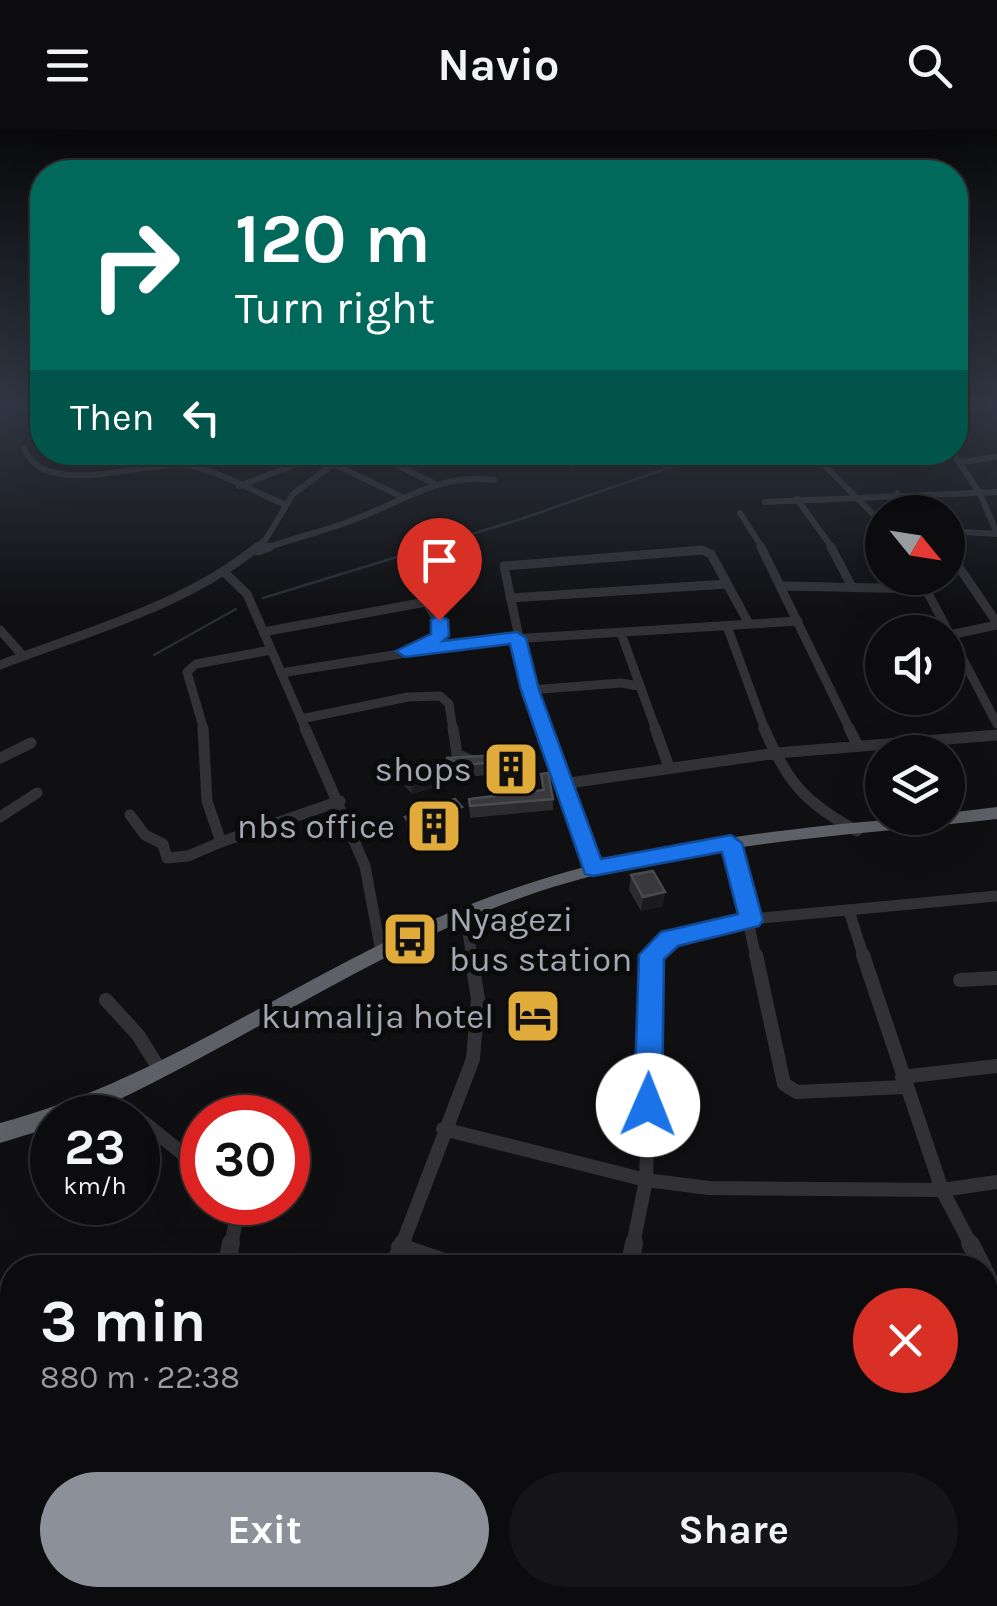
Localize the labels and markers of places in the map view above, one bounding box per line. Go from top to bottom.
pin [397,518,482,621]
building icon: shops [481,739,541,799]
place label: shops [375,749,472,790]
building icon: nbs office [404,796,464,856]
place label: nbs office [237,806,395,847]
place label: Nyagezi bus station [449,899,632,980]
bus stop icon: Nyagezi bus station [380,909,440,969]
hotel icon: kumalija hotel [503,986,563,1046]
place label: kumalija hotel [261,996,494,1037]

